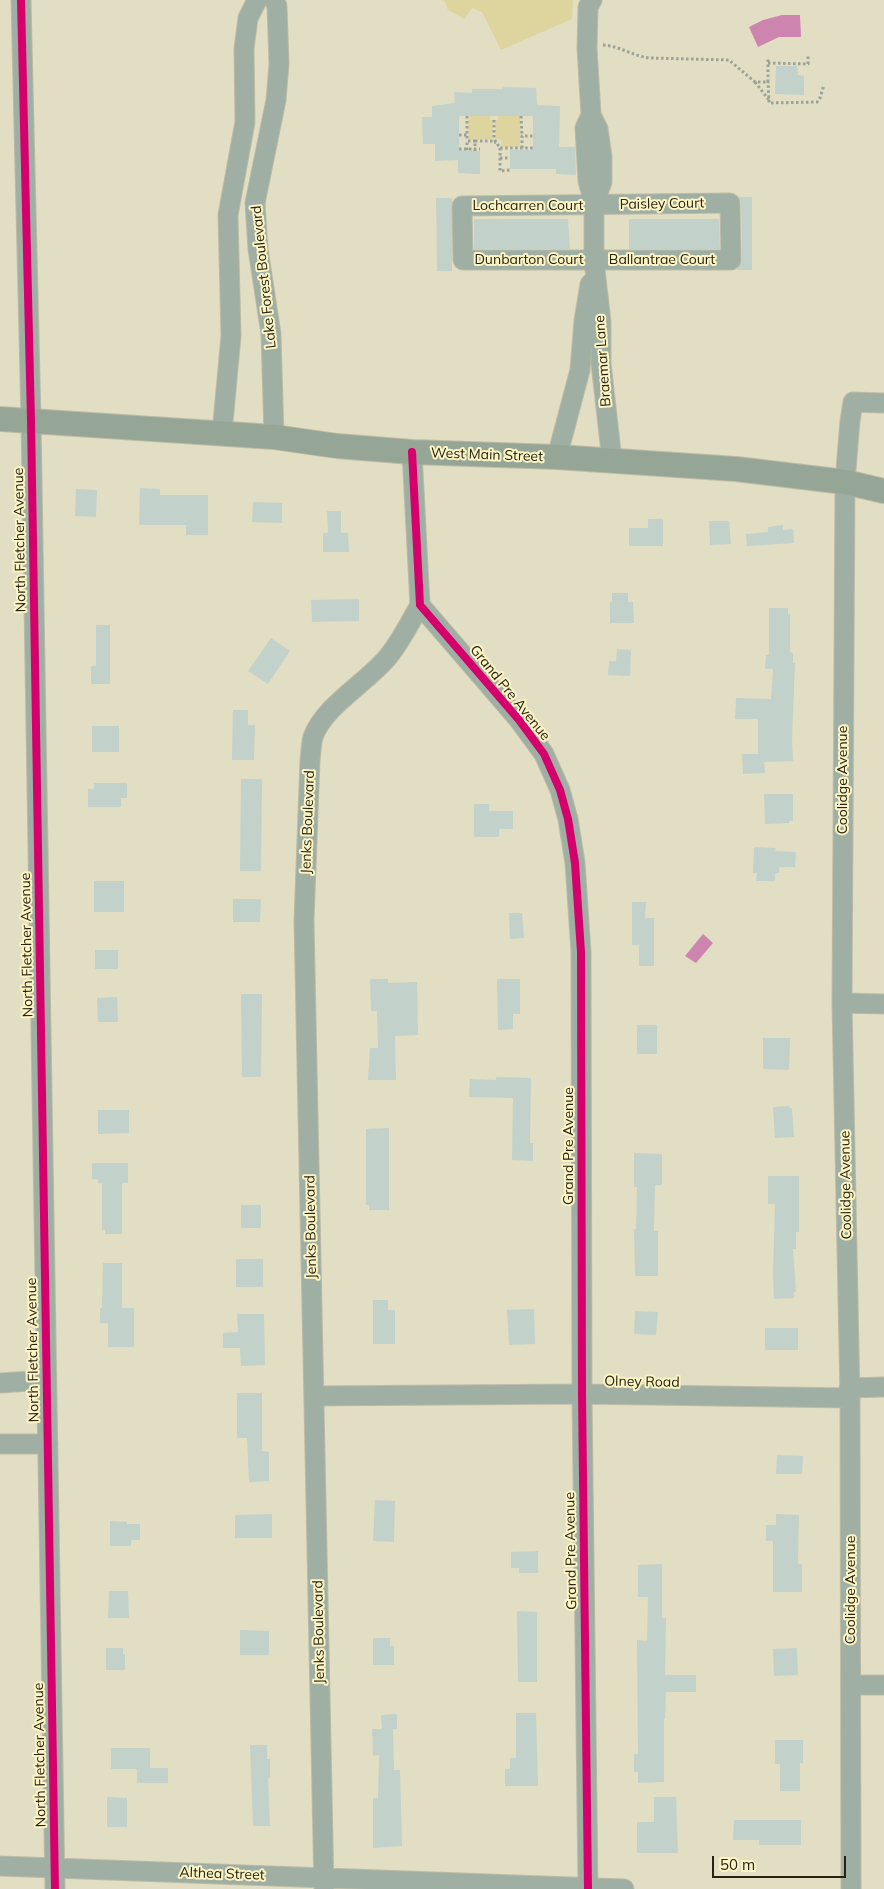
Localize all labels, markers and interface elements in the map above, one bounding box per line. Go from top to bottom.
street label: Paisley Court [619,195,705,213]
street label: Lochcarren Court [472,198,584,214]
street label: Lake Forest Boulevard [248,205,280,349]
street label: Dunbarton Court [474,252,584,268]
street label: Ballantrae Court [609,252,715,268]
street label: Braemar Lane [591,315,615,407]
street label: West Main Street [431,445,543,465]
street label: North Fletcher Avenue [10,468,30,612]
street label: Grand Pre Avenue [466,642,554,744]
street label: Coolidge Avenue [835,726,851,834]
street label: Jenks Boulevard [298,770,318,874]
street label: North Fletcher Avenue [17,873,37,1017]
street label: Grand Pre Avenue [561,1087,577,1205]
street label: Coolidge Avenue [837,1131,855,1239]
street label: Jenks Boulevard [302,1175,320,1279]
street label: North Fletcher Avenue [23,1278,43,1422]
street label: Olney Road [604,1373,680,1391]
street label: Grand Pre Avenue [562,1492,580,1610]
street label: Coolidge Avenue [843,1536,859,1644]
street label: Jenks Boulevard [310,1580,328,1684]
street label: North Fletcher Avenue [30,1683,50,1827]
scale bar [714,1846,848,1878]
text: 50 m [720,1855,755,1874]
street label: Althea Street [179,1864,265,1884]

